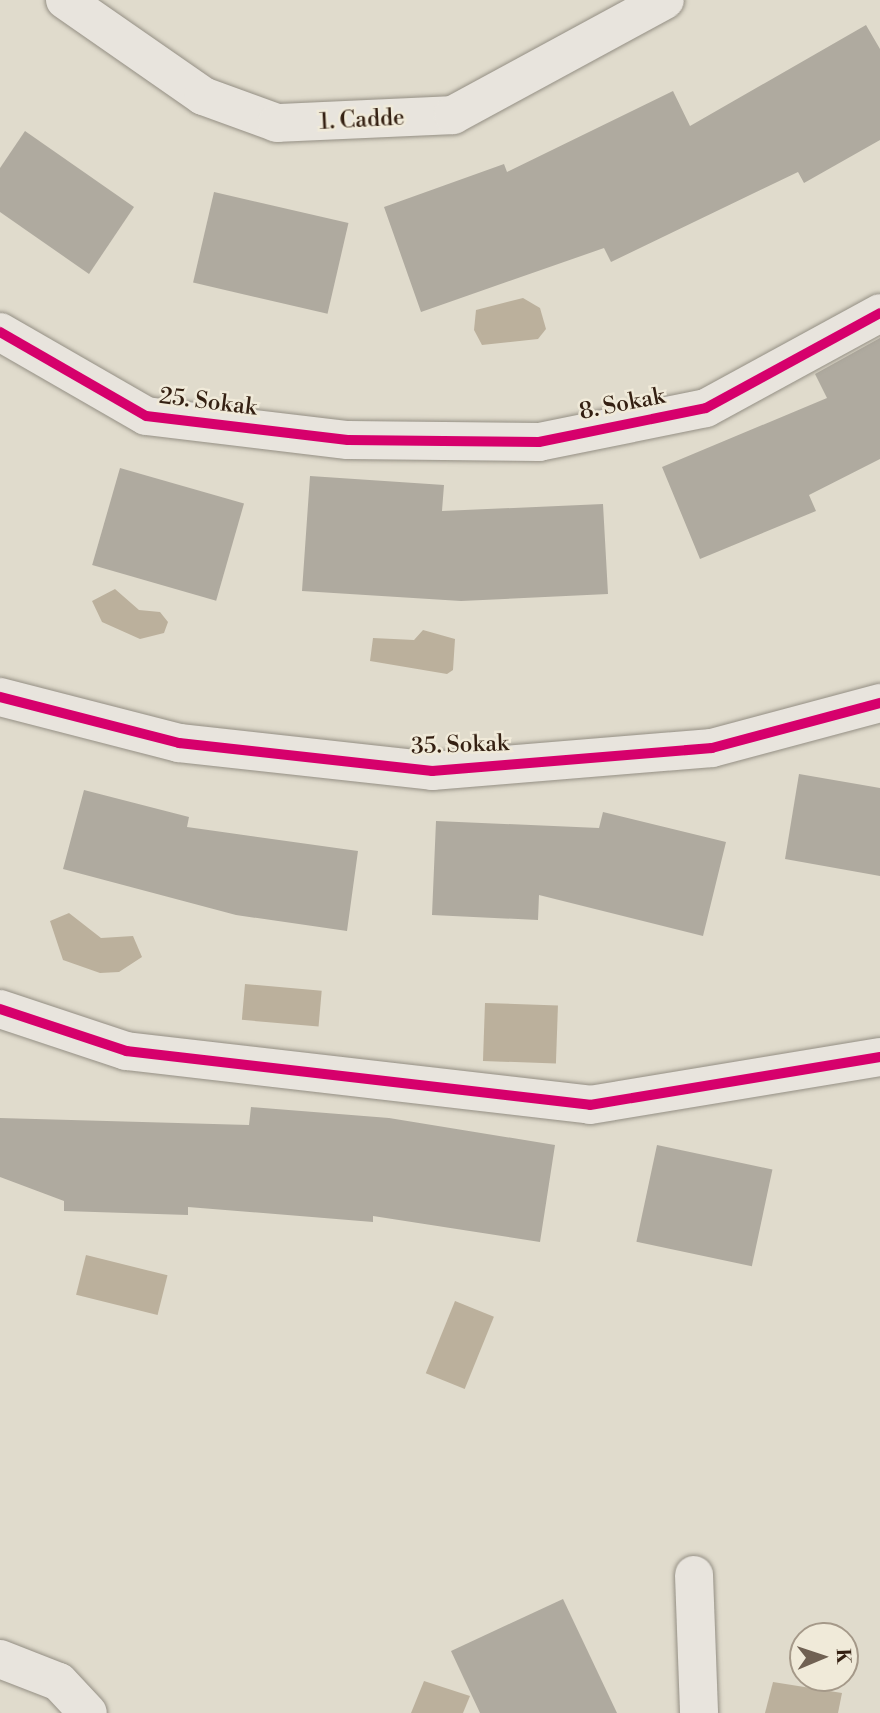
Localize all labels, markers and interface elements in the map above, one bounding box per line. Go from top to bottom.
street label: 1. Cadde [319,104,405,136]
street label: 25. Sokak [158,382,258,422]
street label: 8. Sokak [577,382,667,426]
street label: 35. Sokak [411,730,509,760]
north arrow [789,1622,859,1692]
text: K [831,1648,855,1664]

